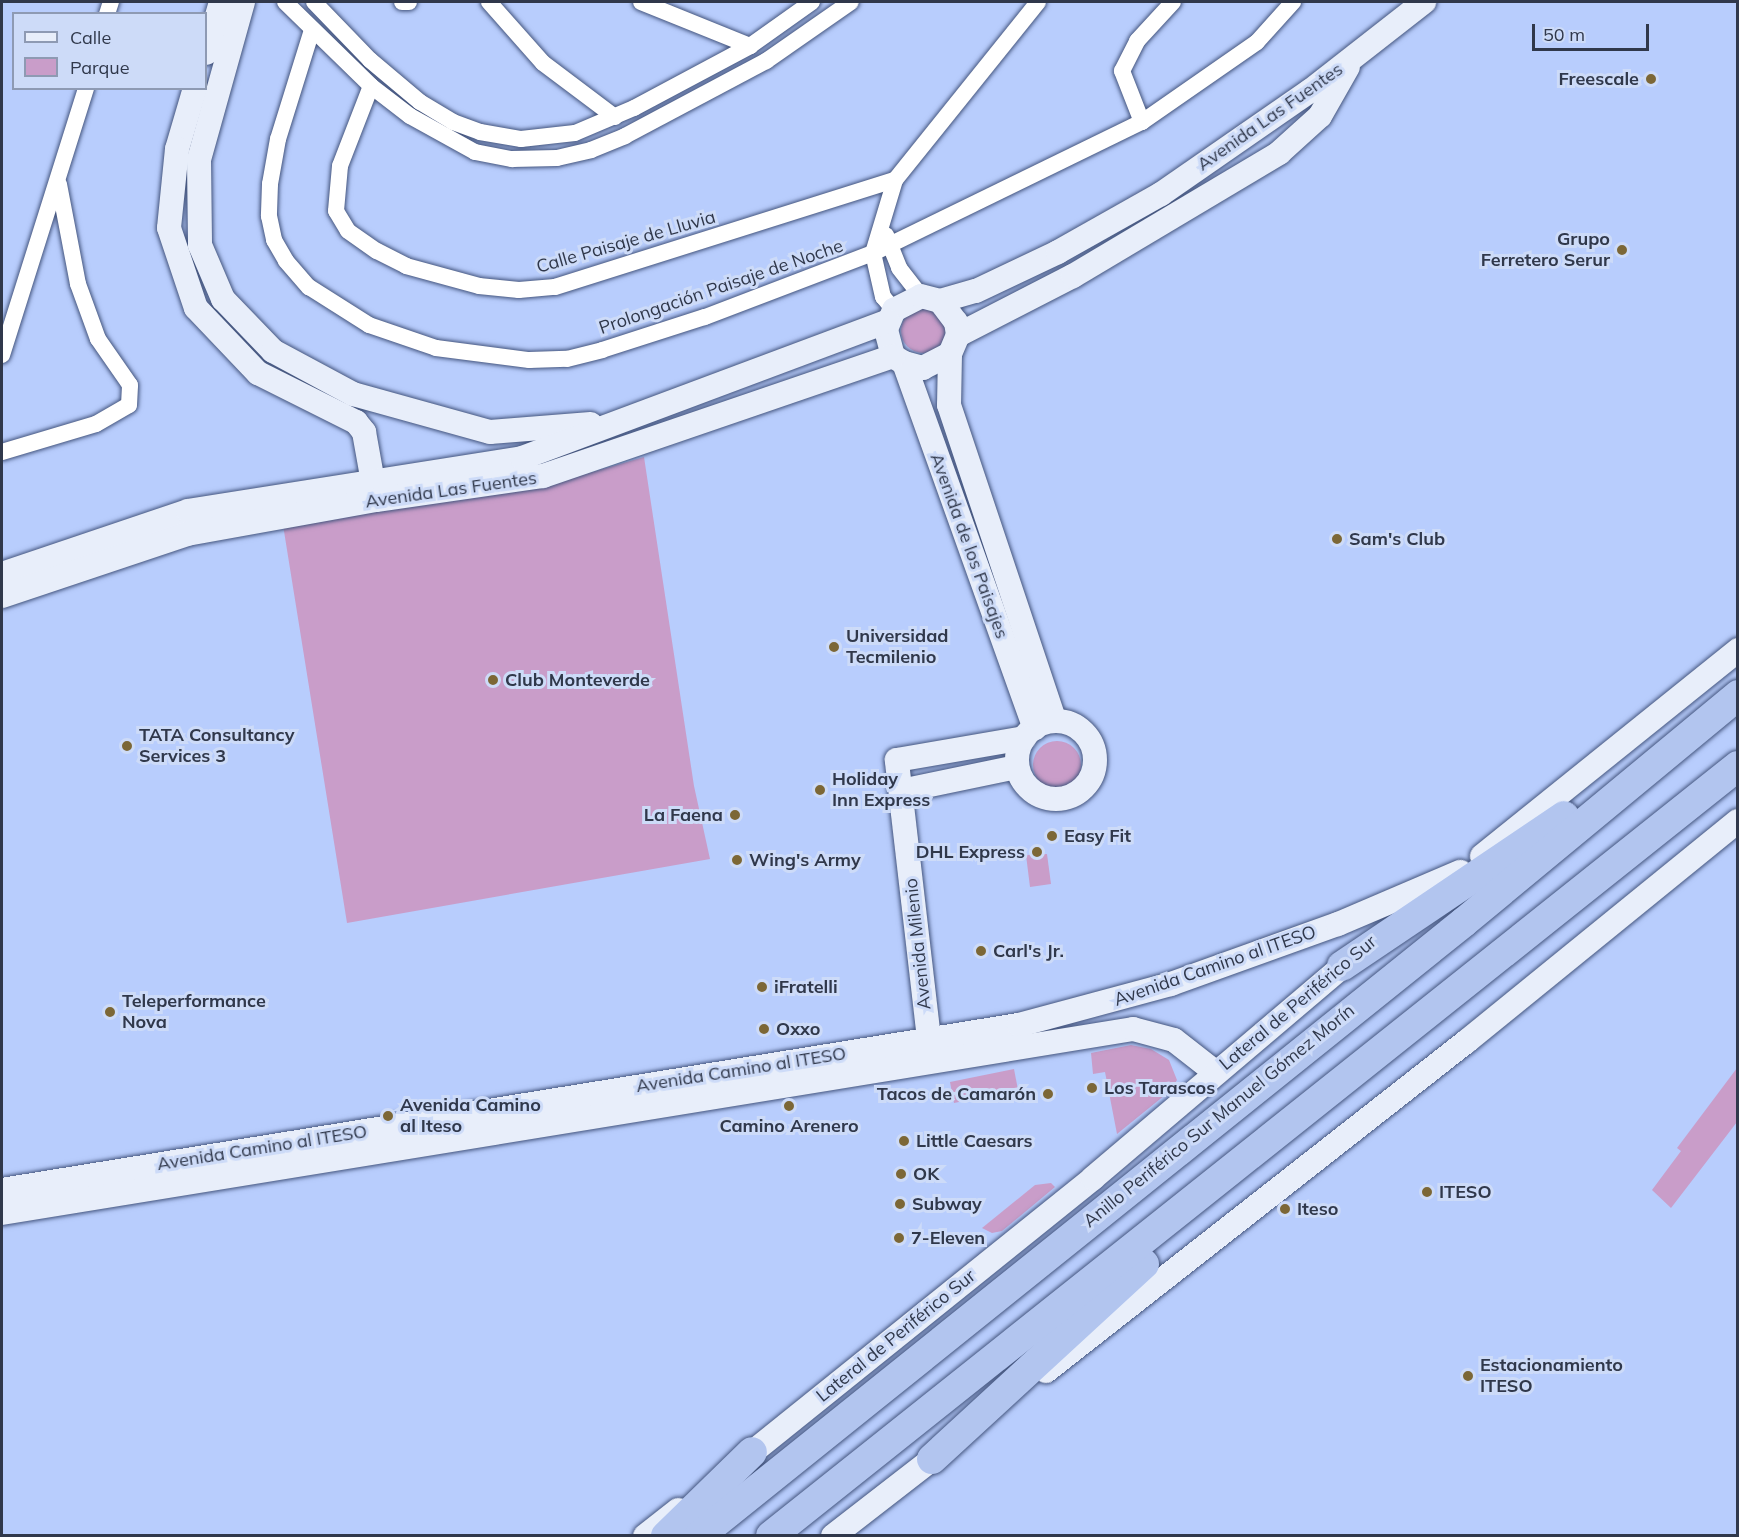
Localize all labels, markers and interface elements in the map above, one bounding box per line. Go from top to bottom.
legend [12,12,207,90]
scale bar [1535,12,1652,50]
text: 50 m [1543,23,1585,46]
text: Calle [70,26,111,49]
text: Parque [70,56,129,79]
street label: Avenida Las Fuentes [1193,59,1347,175]
place label: Freescale [1558,68,1639,90]
marker: Freescale [1644,72,1658,86]
street label: Calle Paisaje de Lluvia [534,206,718,278]
place label: Grupo Ferretero Serur [1481,229,1610,272]
street label: Prolongación Paisaje de Noche [596,235,846,339]
marker: Grupo Ferretero Serur [1615,243,1629,257]
street label: Avenida de los Paisajes [925,450,1013,642]
street label: Avenida Las Fuentes [364,467,538,513]
place label: Sam's Club [1349,528,1445,550]
marker: Sam's Club [1330,532,1344,546]
place label: Universidad Tecmilenio [846,626,949,668]
marker: Universidad Tecmilenio [827,640,841,654]
place label: Club Monteverde [505,669,650,691]
marker: Club Monteverde [486,673,500,687]
place label: TATA Consultancy Services 3 [139,725,294,768]
marker: TATA Consultancy Services 3 [120,739,134,753]
place label: Holiday Inn Express [832,769,930,812]
marker: Holiday Inn Express [813,783,827,797]
place label: La Faena [644,804,723,826]
marker: La Faena [728,808,742,822]
place label: Easy Fit [1064,825,1131,847]
marker: Easy Fit [1045,829,1059,843]
place label: DHL Express [916,841,1025,863]
marker: DHL Express [1030,845,1044,859]
place label: Wing's Army [749,849,861,871]
marker: Wing's Army [730,853,744,867]
street label: Avenida Milenio [900,877,936,1011]
street label: Avenida Camino al ITESO [1111,921,1319,1011]
street label: Lateral de Periférico Sur [1215,931,1381,1075]
place label: Carl's Jr. [993,940,1064,962]
marker: Carl's Jr. [974,944,988,958]
place label: iFratelli [774,976,838,998]
marker: iFratelli [755,980,769,994]
place label: Teleperformance Nova [122,991,266,1034]
street label: Anillo Periférico Sur Manuel Gómez Morín [1079,1000,1359,1232]
marker: Teleperformance Nova [103,1005,117,1019]
place label: Oxxo [776,1018,820,1040]
marker: Oxxo [757,1022,771,1036]
street label: Avenida Camino al ITESO [634,1043,848,1097]
place label: Los Tarascos [1104,1077,1215,1099]
marker: Los Tarascos [1085,1081,1099,1095]
place label: Tacos de Camarón [877,1083,1036,1105]
marker: Tacos de Camarón [1041,1087,1055,1101]
place label: Avenida Camino al Iteso [400,1095,541,1138]
marker: Camino Arenero [782,1099,796,1113]
marker: Avenida Camino al Iteso [381,1109,395,1123]
place label: Camino Arenero [719,1115,859,1137]
street label: Avenida Camino al ITESO [155,1121,369,1175]
place label: Little Caesars [916,1130,1033,1152]
marker: Little Caesars [897,1134,911,1148]
place label: OK [913,1163,939,1185]
marker: OK [894,1167,908,1181]
place label: ITESO [1439,1181,1492,1203]
marker: ITESO [1420,1185,1434,1199]
place label: Subway [912,1193,982,1215]
marker: Subway [893,1197,907,1211]
place label: Iteso [1297,1198,1338,1220]
marker: Iteso [1278,1202,1292,1216]
place label: 7-Eleven [911,1227,985,1249]
marker: 7-Eleven [892,1231,906,1245]
street label: Lateral de Periférico Sur [812,1265,980,1407]
place label: Estacionamiento ITESO [1480,1355,1623,1398]
marker: Estacionamiento ITESO [1461,1369,1475,1383]

